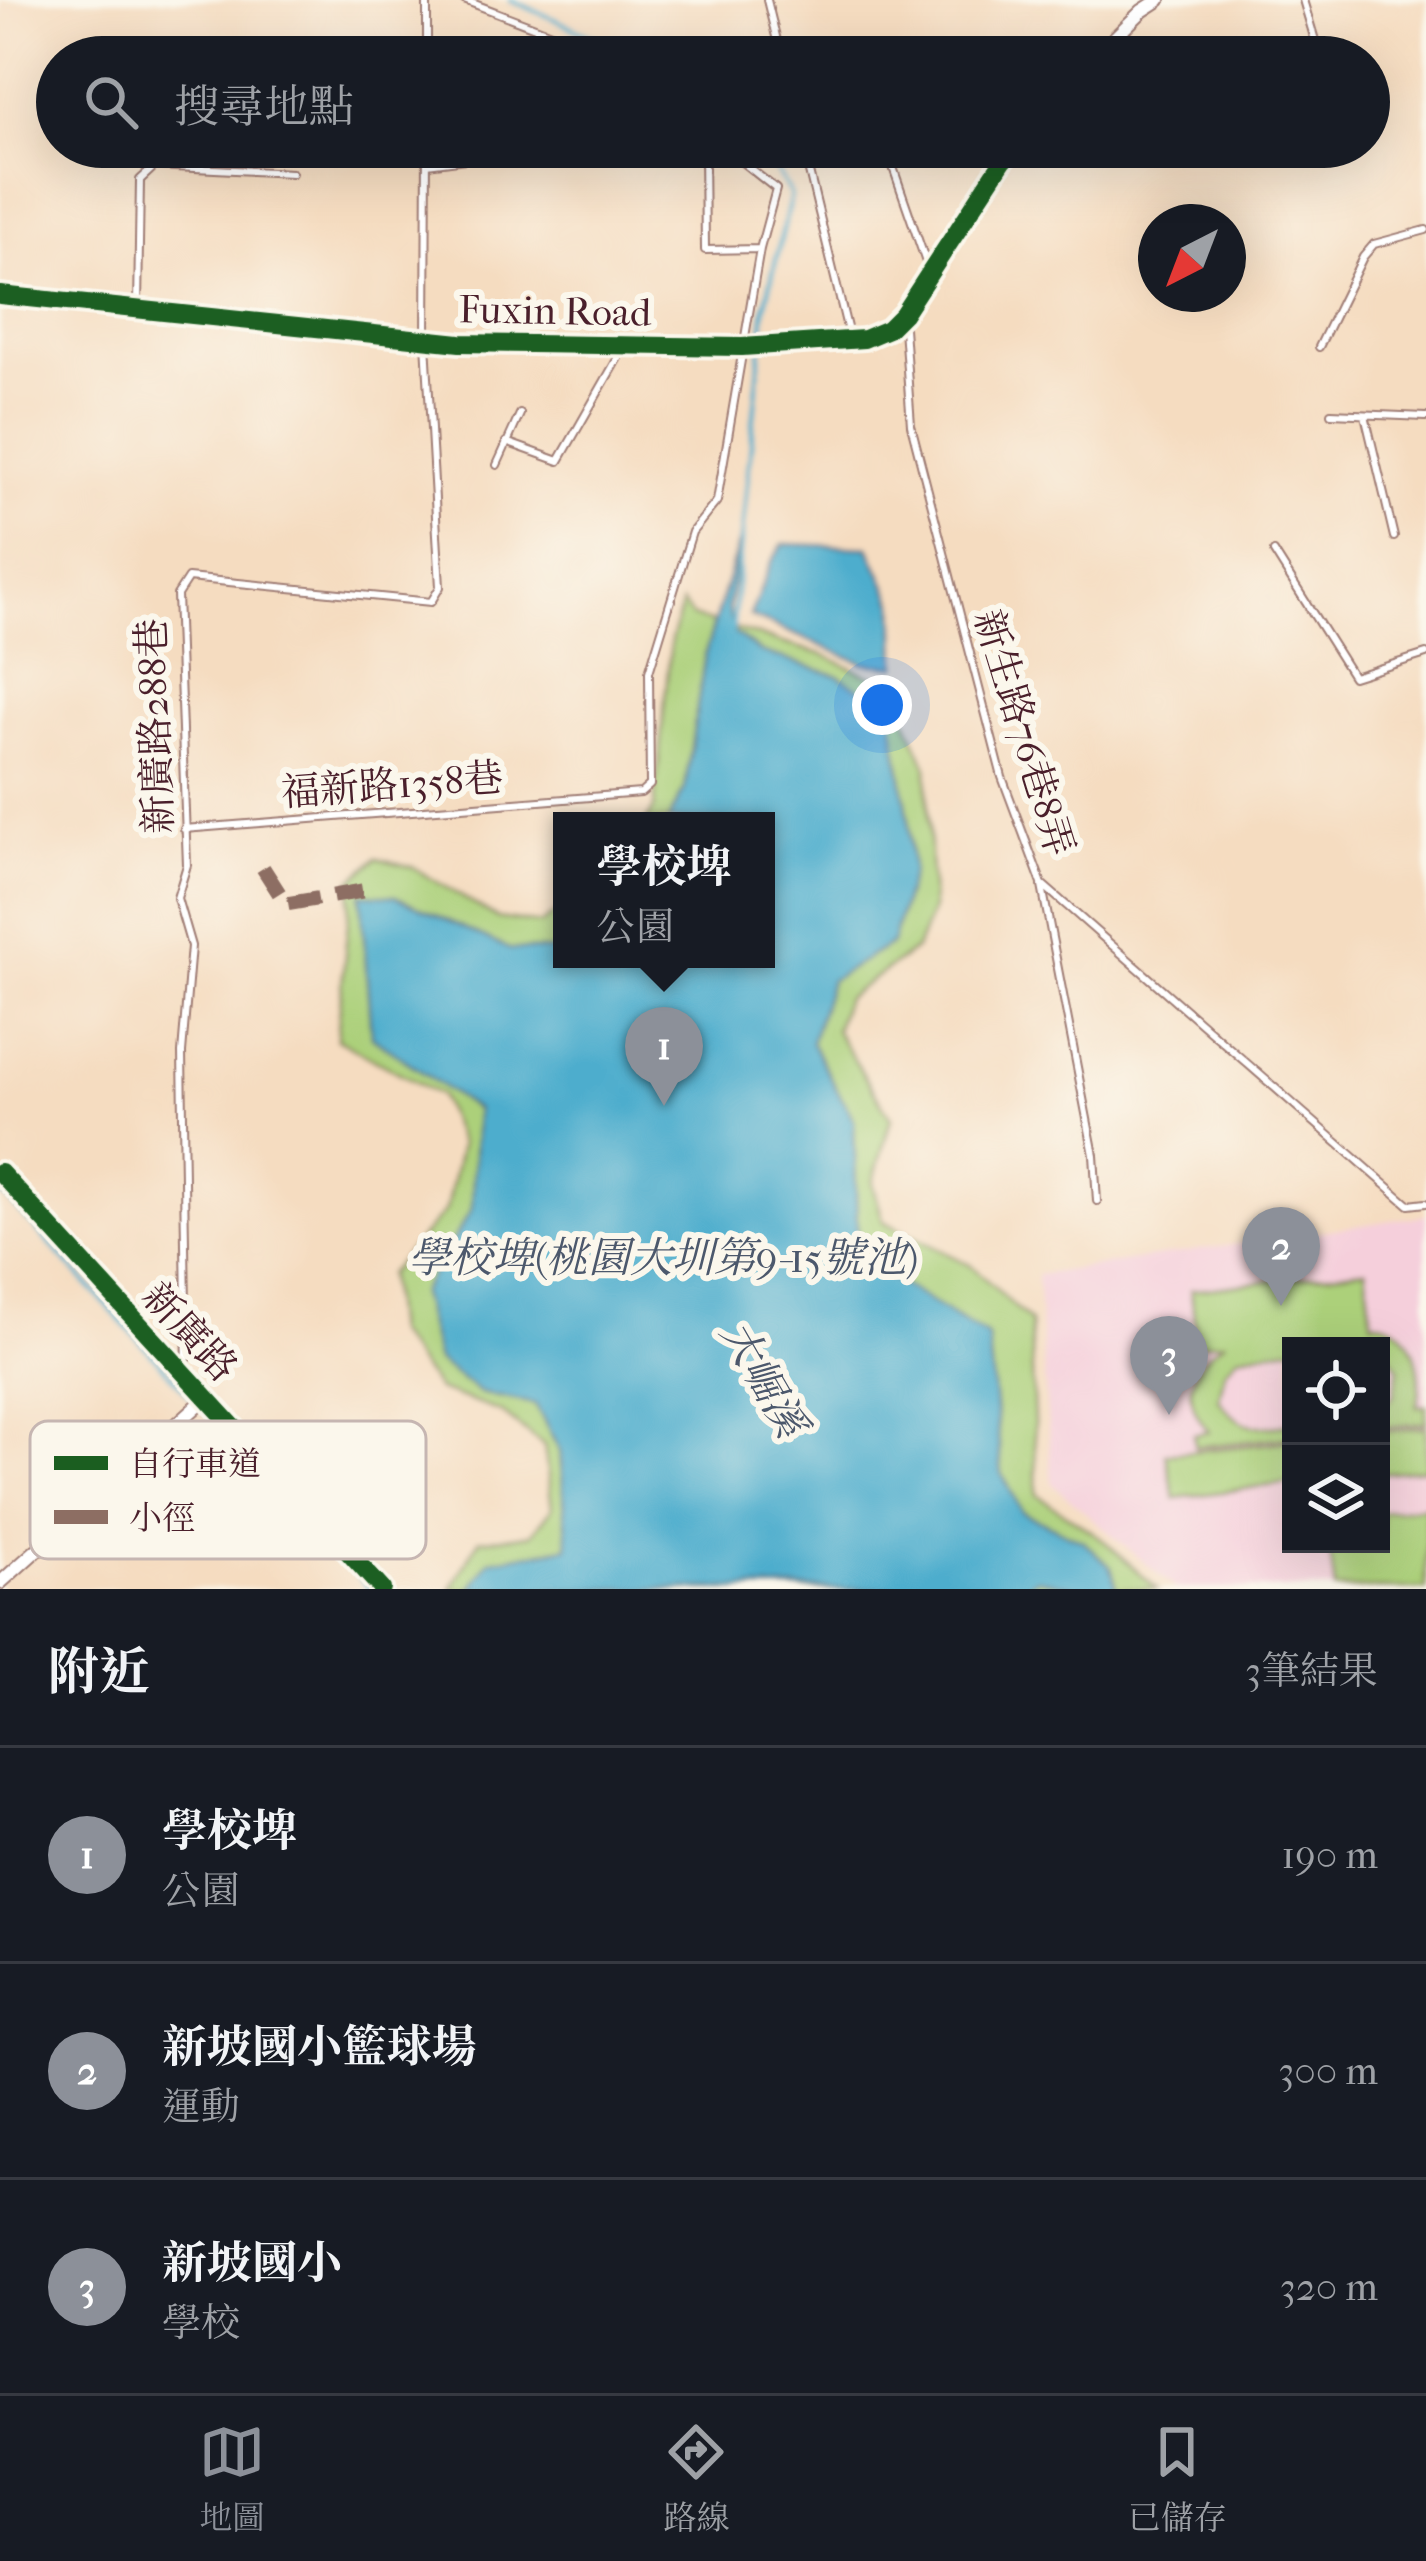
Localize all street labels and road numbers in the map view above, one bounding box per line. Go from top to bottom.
street label: Fuxin Road [458,286,652,336]
street label: 新生路76巷8弄 [965,605,1083,861]
street label: 新廣路288巷 [128,618,182,834]
street label: 福新路1358巷 [279,754,505,816]
street label: 新廣路 [133,1274,247,1390]

